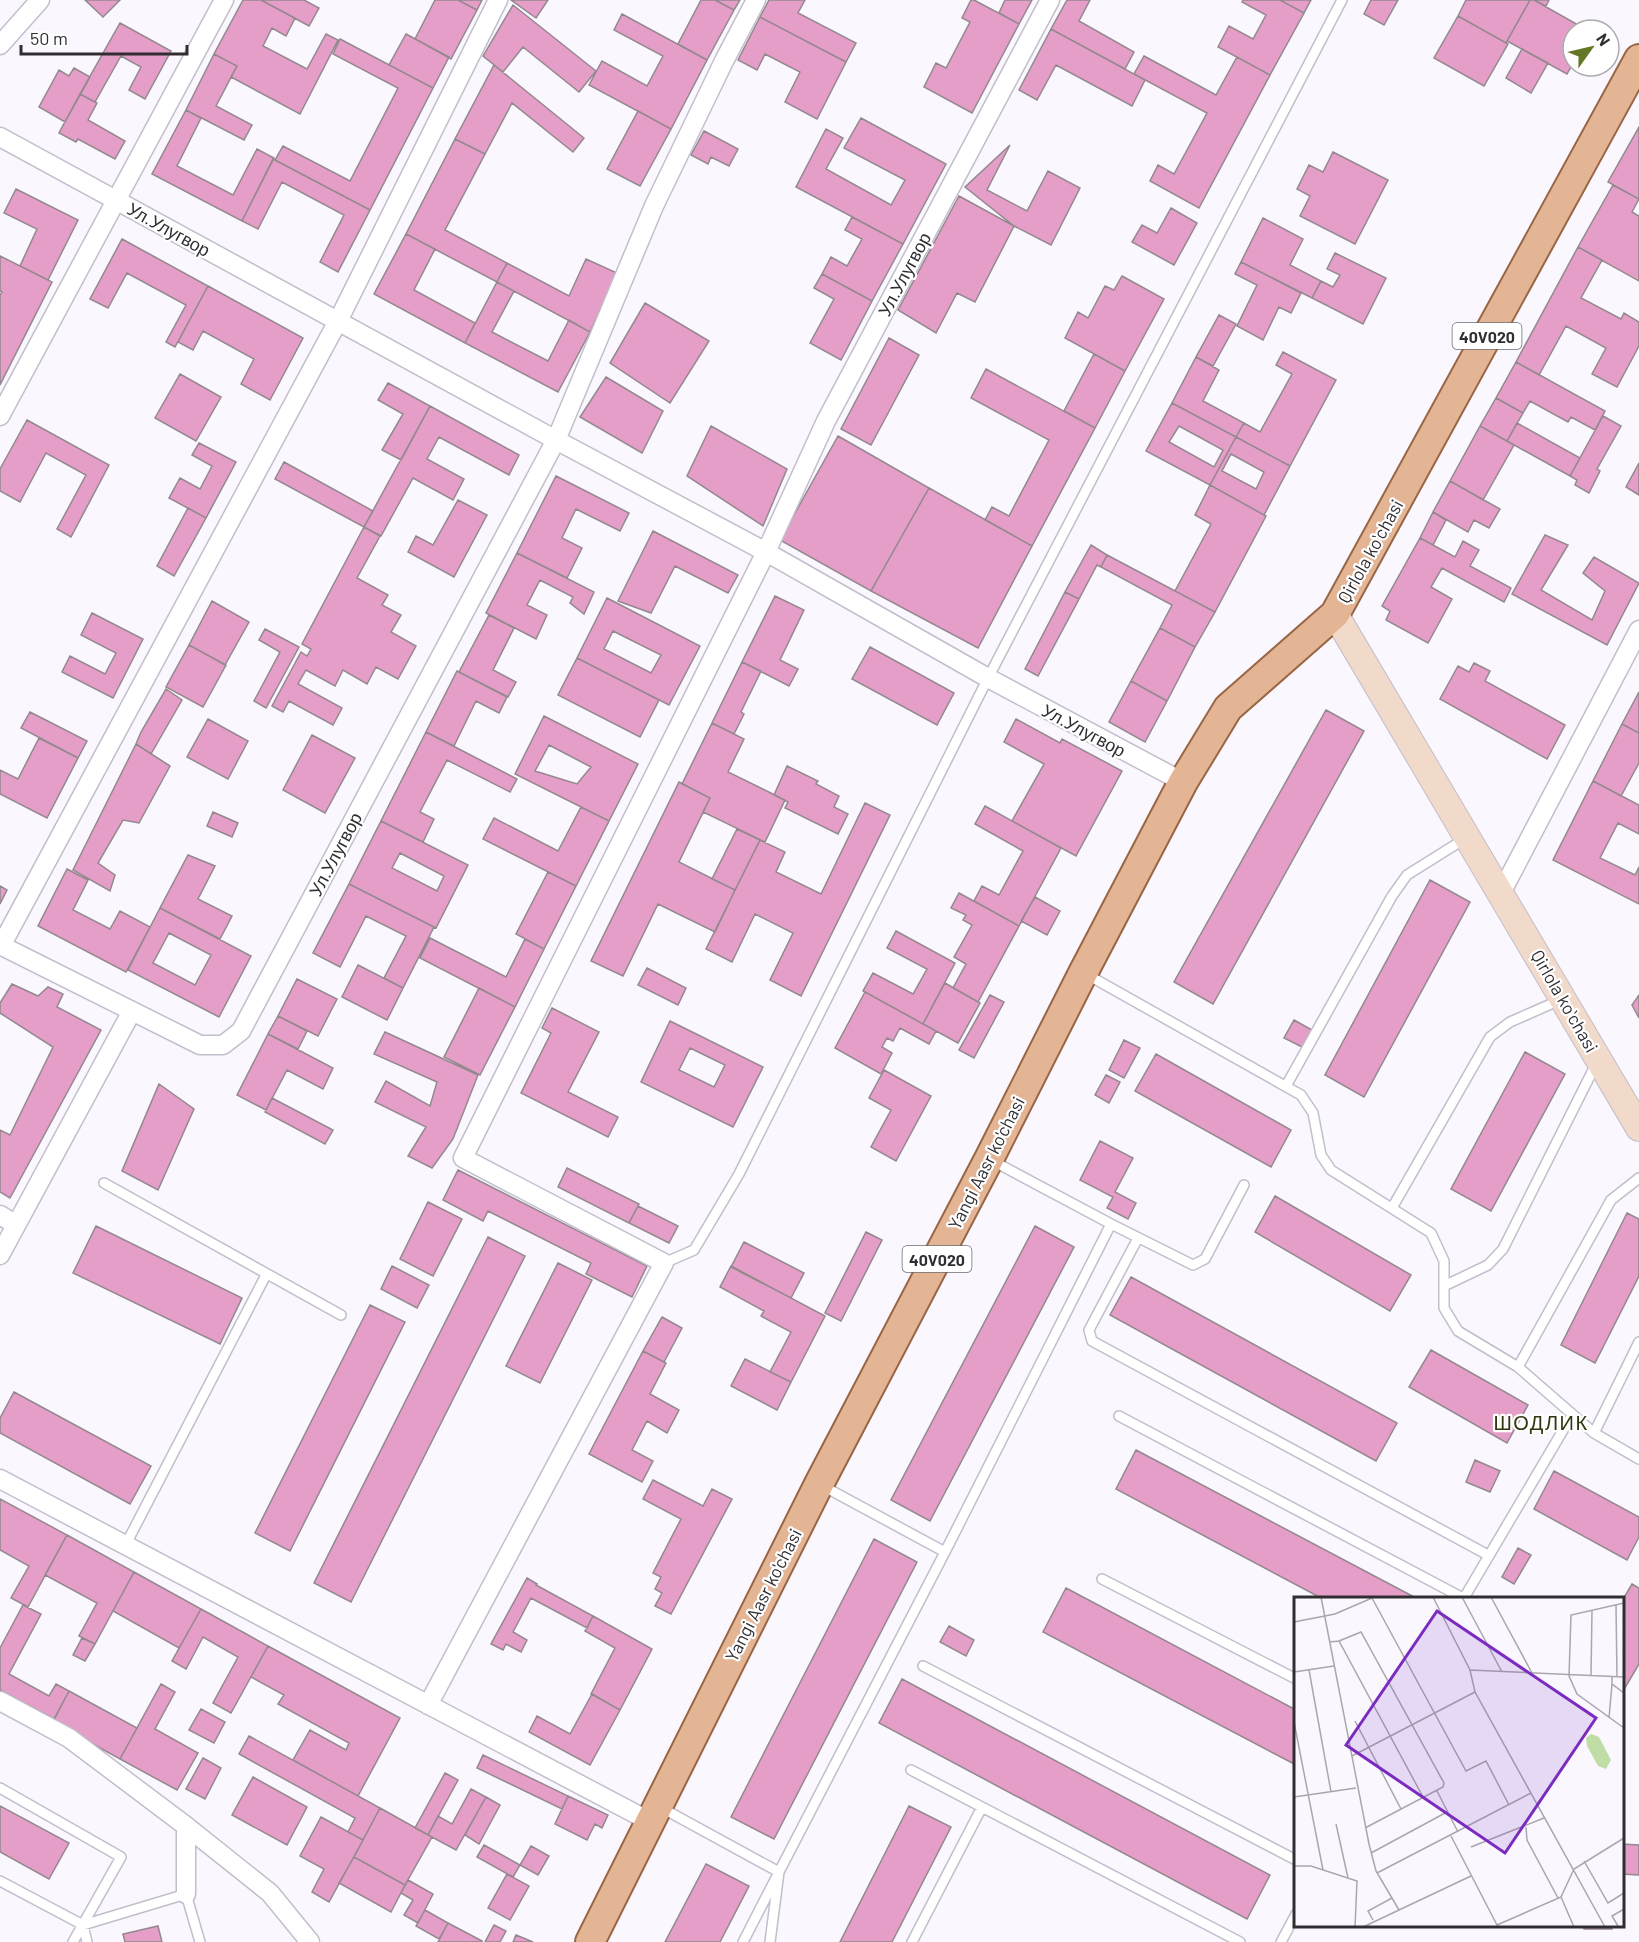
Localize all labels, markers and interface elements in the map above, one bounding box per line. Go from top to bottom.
scale bar [21,18,188,56]
north arrow [1561,18,1621,78]
text: 50 m [30,27,68,49]
text: N [1593,30,1615,49]
street label: Ул.Улугвор [124,197,214,261]
street label: Ул.Улугвор [873,228,935,320]
road number: 40V020 [1452,323,1522,349]
street label: Qirlola koʻchasi [1333,495,1407,607]
street label: Ул.Улугвор [1038,699,1130,761]
street label: Ул.Улугвор [304,808,366,900]
street label: Qirlola koʻchasi [1527,946,1603,1056]
street label: Yangi Aasr ko'chasi [943,1093,1029,1233]
road number: 40V020 [902,1246,972,1272]
district label: ШОДЛИК [1493,1410,1589,1434]
street label: Yangi Aasr ko'chasi [720,1525,806,1665]
inset map [1294,1597,1624,1927]

